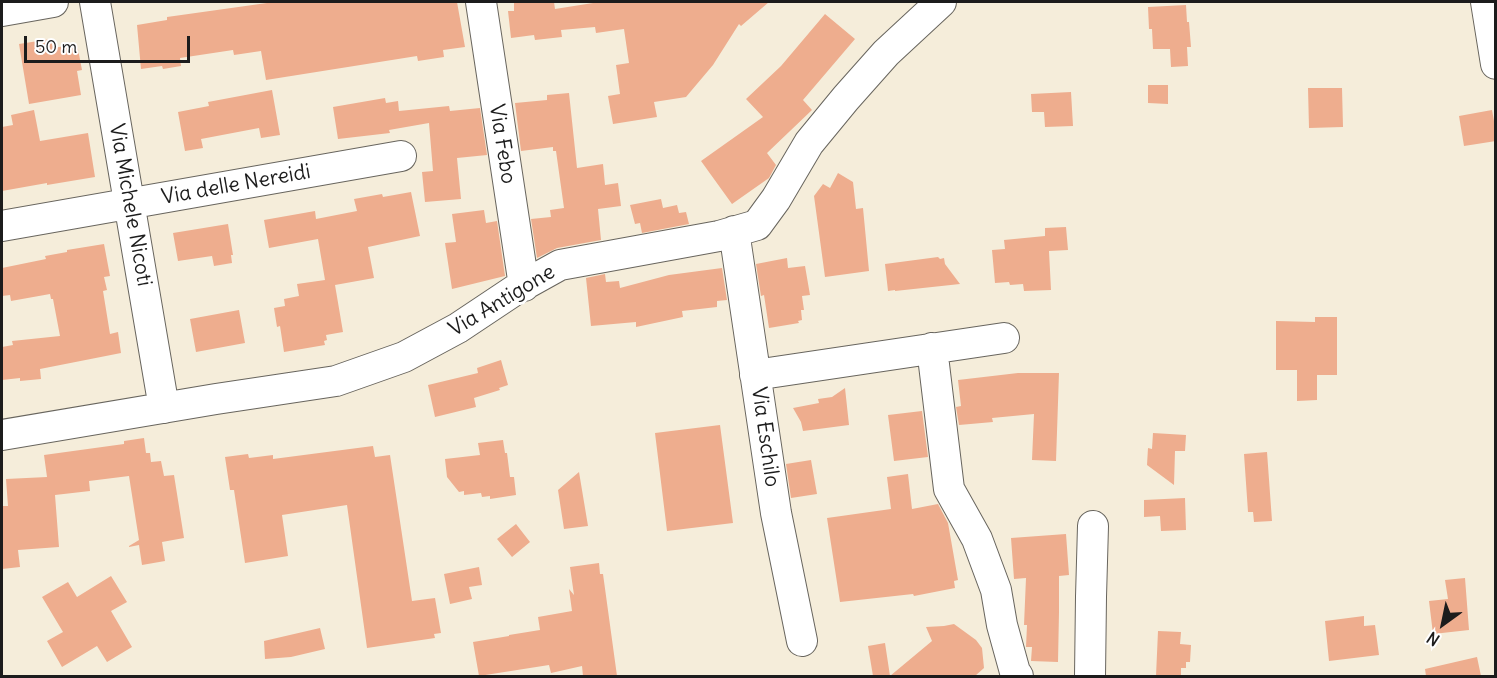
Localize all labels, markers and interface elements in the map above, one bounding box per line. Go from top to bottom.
scale bar [27,24,194,62]
text: 50 m [35,35,77,58]
street label: Via Febo [483,102,521,186]
street label: Via Michele Nicoti [103,122,157,288]
street label: Via delle Nereidi [160,160,312,210]
street label: Via Antigone [444,260,560,342]
street label: Via Eschilo [746,385,784,489]
north arrow [1413,594,1473,654]
text: N [1423,628,1443,650]

